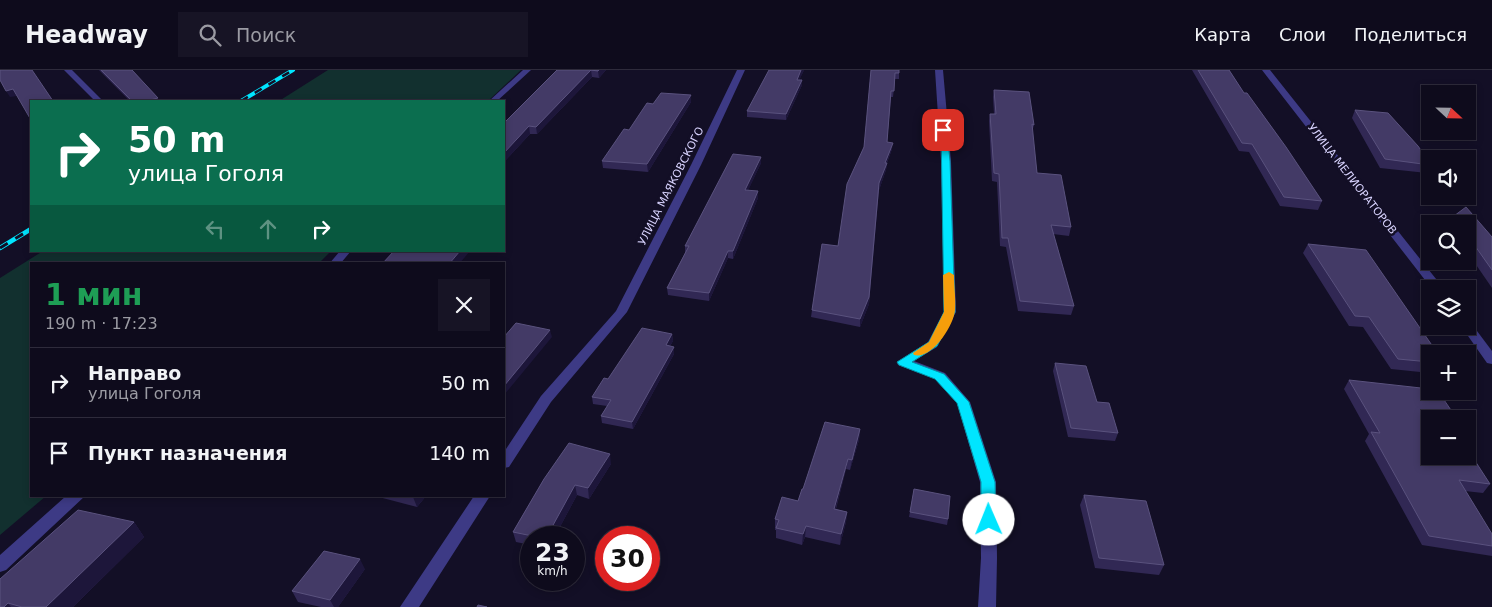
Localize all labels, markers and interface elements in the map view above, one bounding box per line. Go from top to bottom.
search box [178,12,528,57]
text: Headway [25,21,148,49]
icon: search [196,21,224,49]
text: Поиск [236,24,296,46]
text: Карта [1194,24,1251,45]
text: Слои [1279,24,1326,45]
text: Поделиться [1354,24,1467,45]
north arrow [1421,85,1476,140]
map controls [1421,85,1476,465]
pin [922,109,964,151]
icon: arrive [929,116,957,144]
icon: right [45,120,110,185]
text: 50 m [128,120,225,160]
street label: УЛИЦА МЕЛИОРАТОРОВ [1305,121,1399,237]
street label: УЛИЦА МАЯКОВСКОГО [635,124,707,247]
button: sound [1421,150,1476,205]
text: улица Гоголя [128,161,284,186]
icon: left [201,215,229,243]
icon: ahead [254,215,282,243]
icon: right [307,215,335,243]
button: search [1421,215,1476,270]
text: 1 мин [45,277,143,312]
button: close [438,279,490,331]
button: layers [1421,280,1476,335]
text: 190 m · 17:23 [45,314,158,333]
button: + [1421,345,1476,400]
text: Направо [88,362,181,384]
icon: right [45,369,73,397]
text: 50 m [441,372,490,394]
text: улица Гоголя [88,384,201,403]
button: − [1421,410,1476,465]
icon: arrive [45,439,73,467]
text: Пункт назначения [88,442,287,464]
text: 140 m [429,442,490,464]
position arrow [962,493,1014,545]
speed limit sign: 30 [595,526,660,591]
text: 23 [535,538,570,567]
text: km/h [537,564,568,578]

